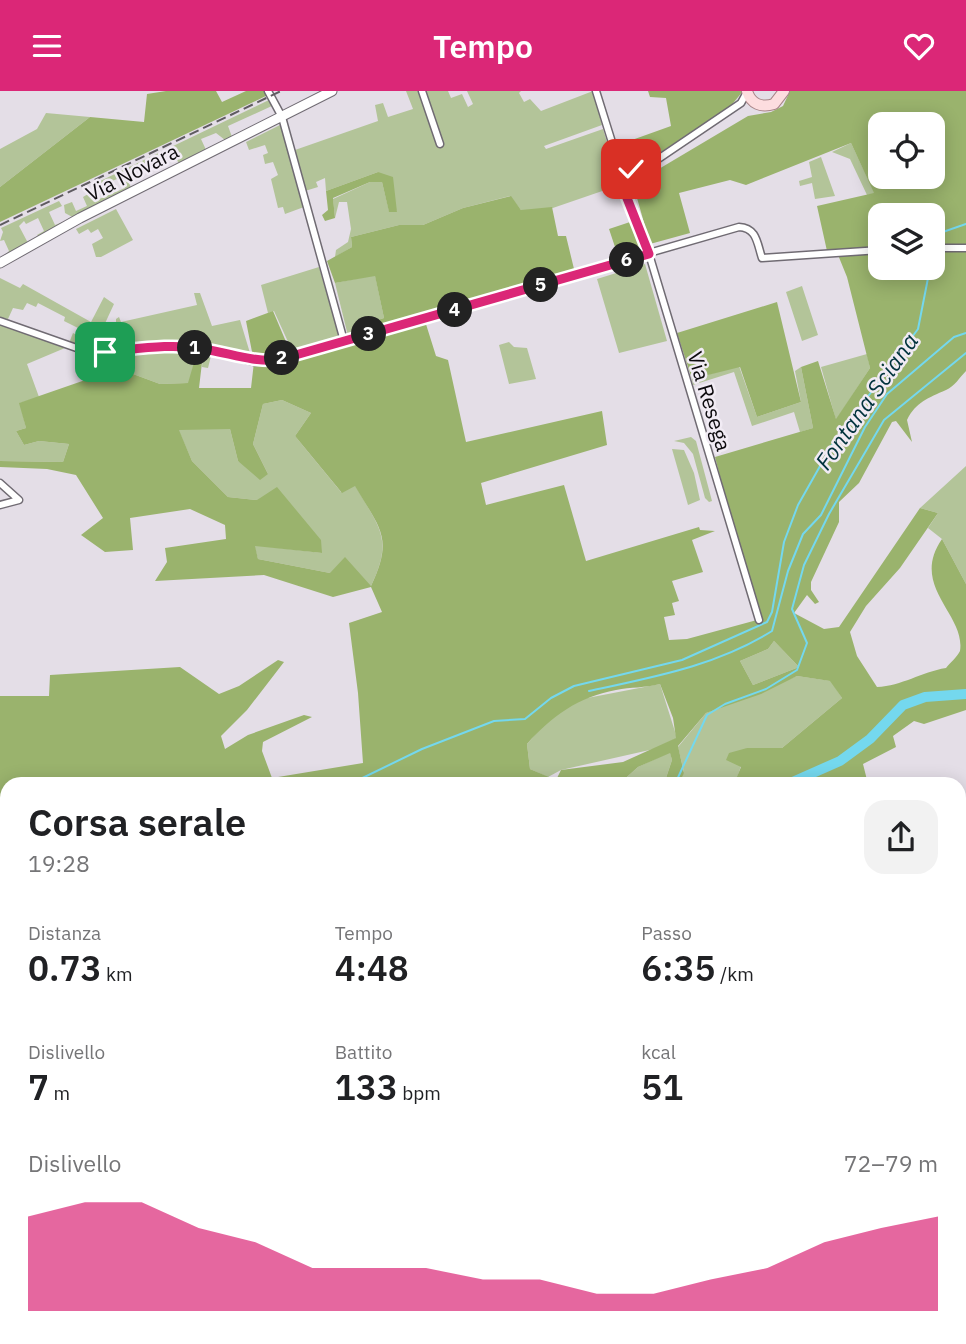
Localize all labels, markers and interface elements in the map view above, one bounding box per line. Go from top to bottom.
text: Tempo [433,25,533,67]
icon: menu [28,27,66,65]
icon: heart [900,27,938,65]
map controls [868,112,945,280]
button: locate [868,112,945,189]
street label: Via Novara [81,137,183,207]
pin [601,139,661,199]
icon: check [612,150,650,188]
button: layers [868,203,945,280]
pin: 6 [610,243,644,277]
text: 6 [621,247,632,271]
pin: 5 [524,267,558,303]
text: 5 [535,272,546,296]
pin: 4 [438,293,472,327]
text: 4 [449,297,460,321]
pin: 3 [352,317,386,351]
text: 3 [363,321,374,345]
pin [75,322,135,382]
water label: Fontana Sciana [808,327,924,475]
pin: 1 [178,331,212,365]
icon: arrive [86,333,124,371]
text: 1 [189,335,200,359]
pin: 2 [264,341,300,375]
text: 2 [276,345,287,369]
street label: Via Resega [682,348,738,454]
text: Corsa serale [28,797,246,846]
button: share [864,800,938,874]
text: 19:28 [28,848,90,878]
text: Distanza [28,921,101,945]
text: Tempo [335,921,393,945]
text: Passo [641,921,692,945]
text: 0.73 [28,945,101,991]
text: 4:48 [335,945,409,991]
text: 6:35 [641,945,716,991]
text: km [101,962,133,986]
text: /km [716,962,754,986]
text: Dislivello [28,1040,105,1064]
text: Battito [335,1040,392,1064]
text: kcal [641,1040,676,1064]
text: 7 [28,1064,49,1110]
text: 133 [335,1064,398,1110]
text: 51 [641,1064,683,1110]
text: m [49,1081,70,1105]
text: bpm [398,1081,441,1105]
text: Dislivello [28,1148,121,1178]
text: 72–79 m [844,1148,938,1178]

